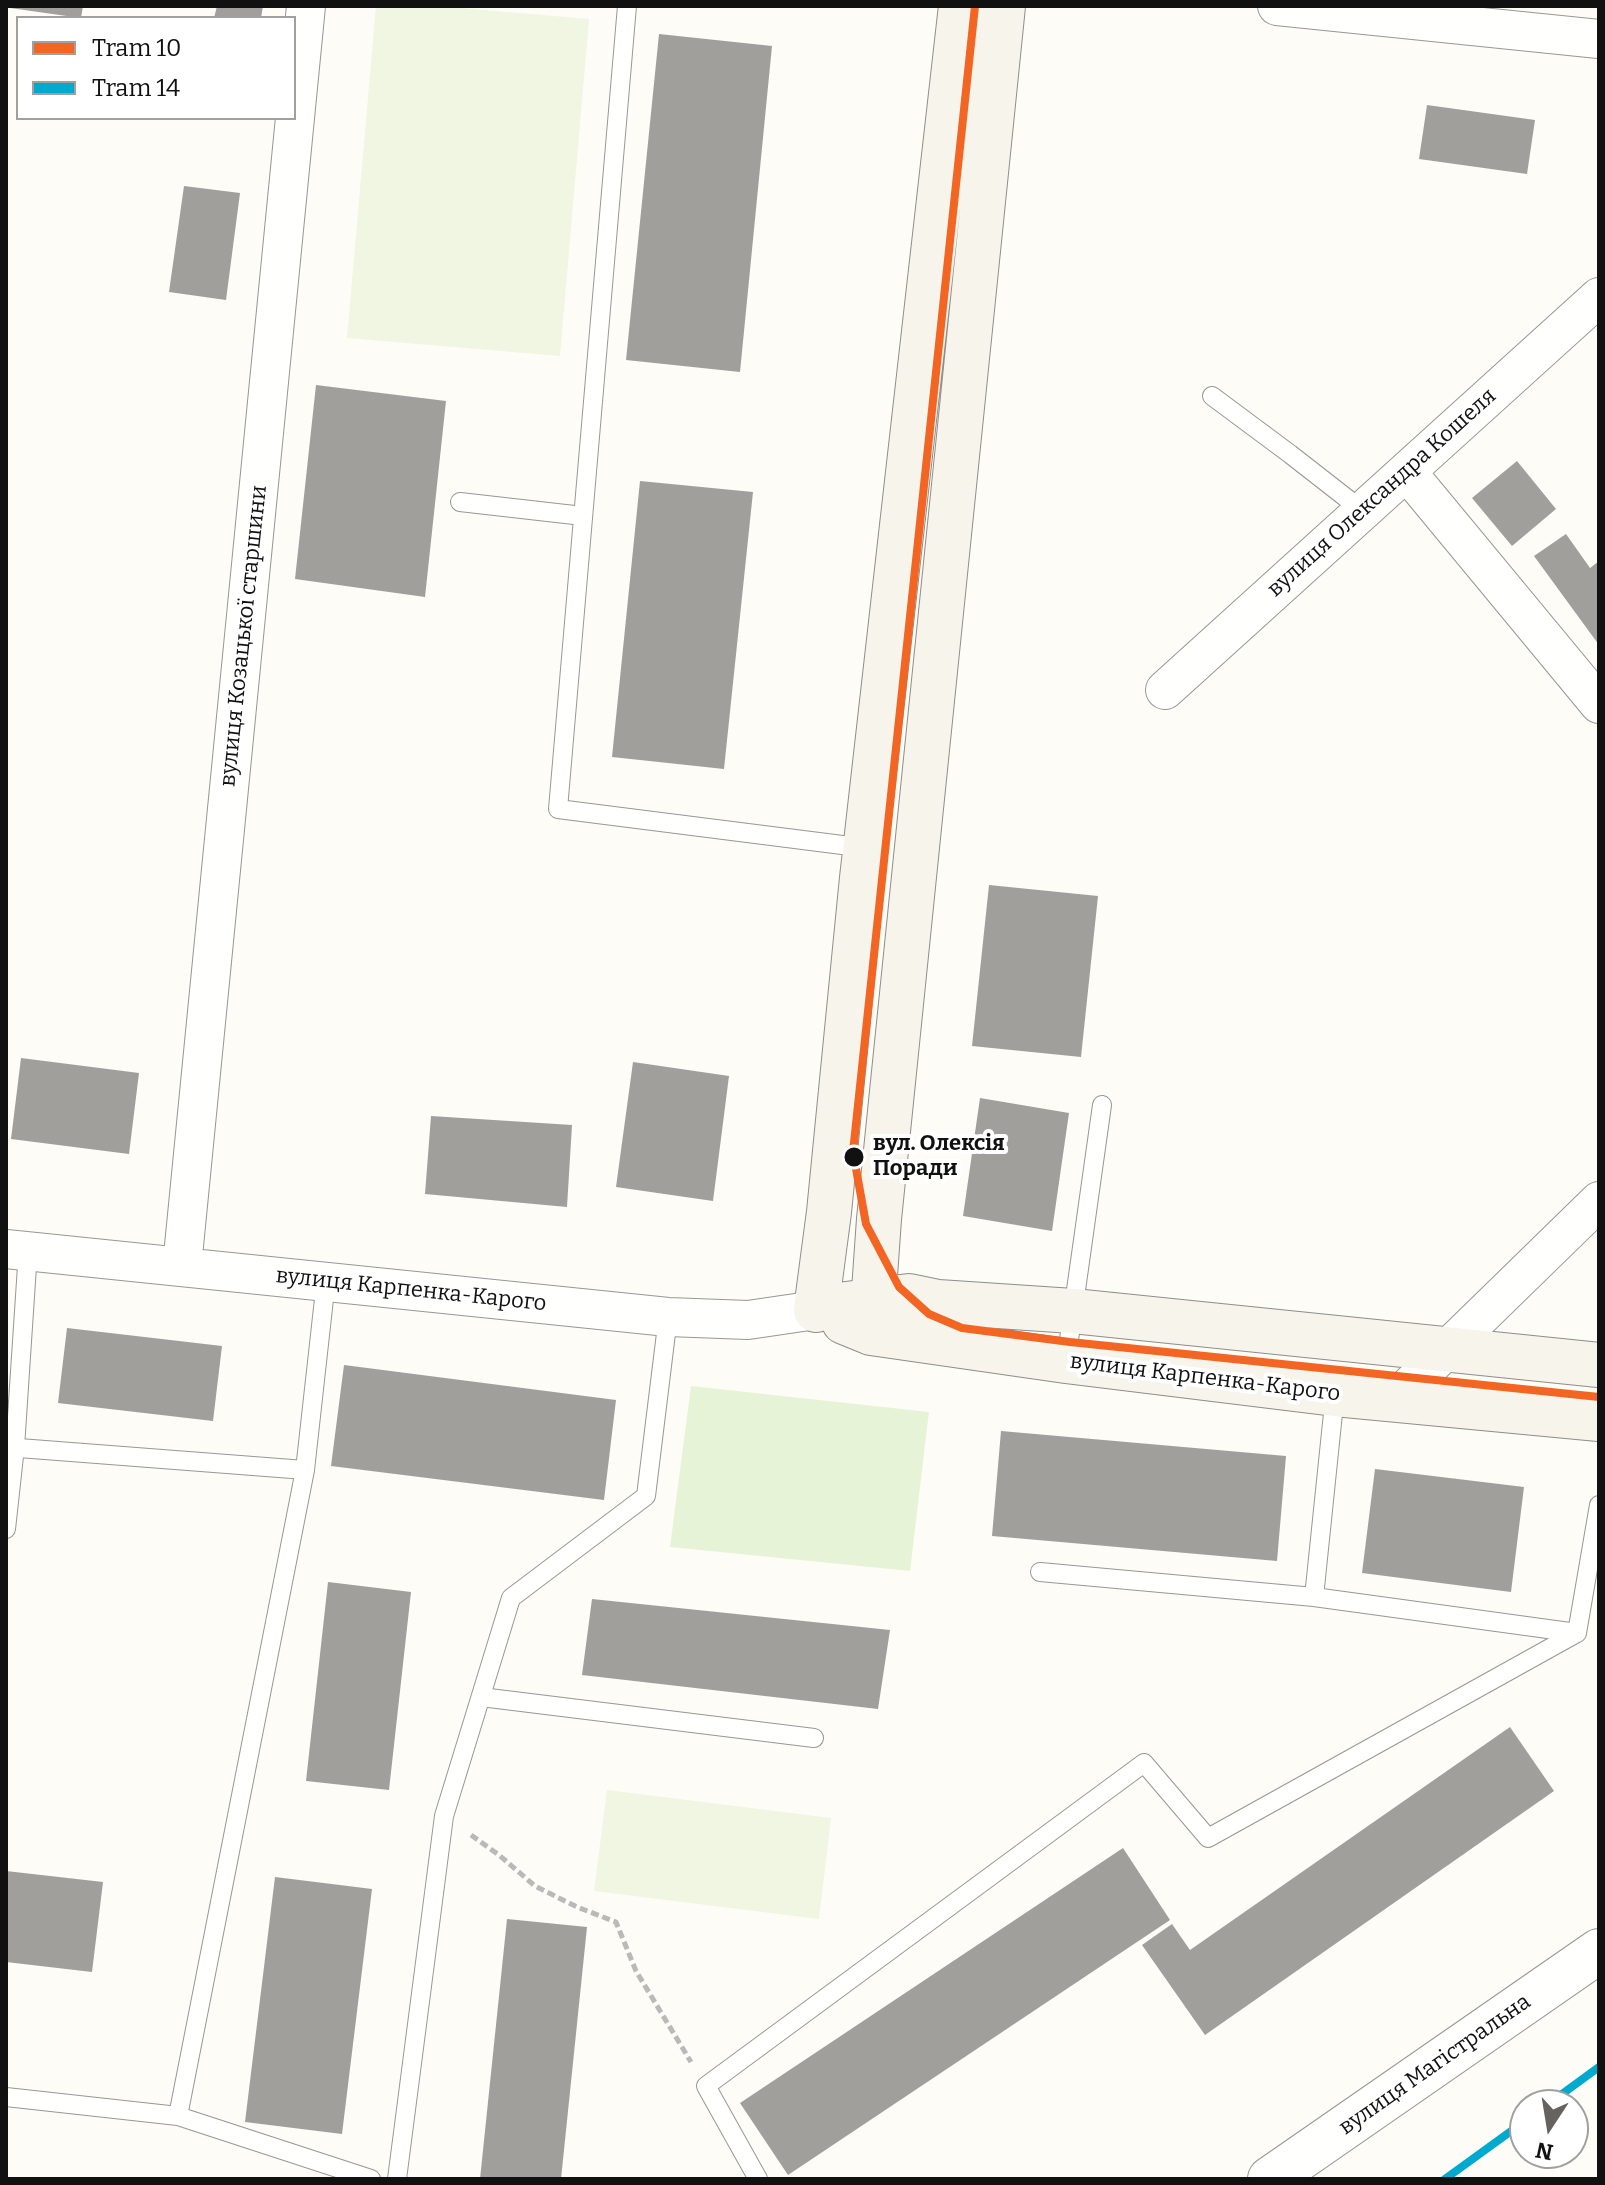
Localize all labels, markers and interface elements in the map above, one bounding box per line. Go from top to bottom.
legend [16,16,296,120]
text: Tram 10 [92,34,181,62]
text: Tram 14 [92,74,180,102]
street label: вулиця Олександра Кошеля [1262,383,1502,603]
street label: вулиця Козацької старшини [215,484,273,788]
place label: вул. Олексія Поради [873,1131,1005,1182]
marker: вул. Олексія Поради [842,1145,866,1169]
street label: вулиця Карпенка-Карого [274,1263,548,1317]
street label: вулиця Карпенка-Карого [1068,1348,1342,1408]
street label: вулиця Магістральна [1334,1989,1536,2141]
north arrow [1509,2089,1589,2169]
text: N [1533,2136,1555,2166]

